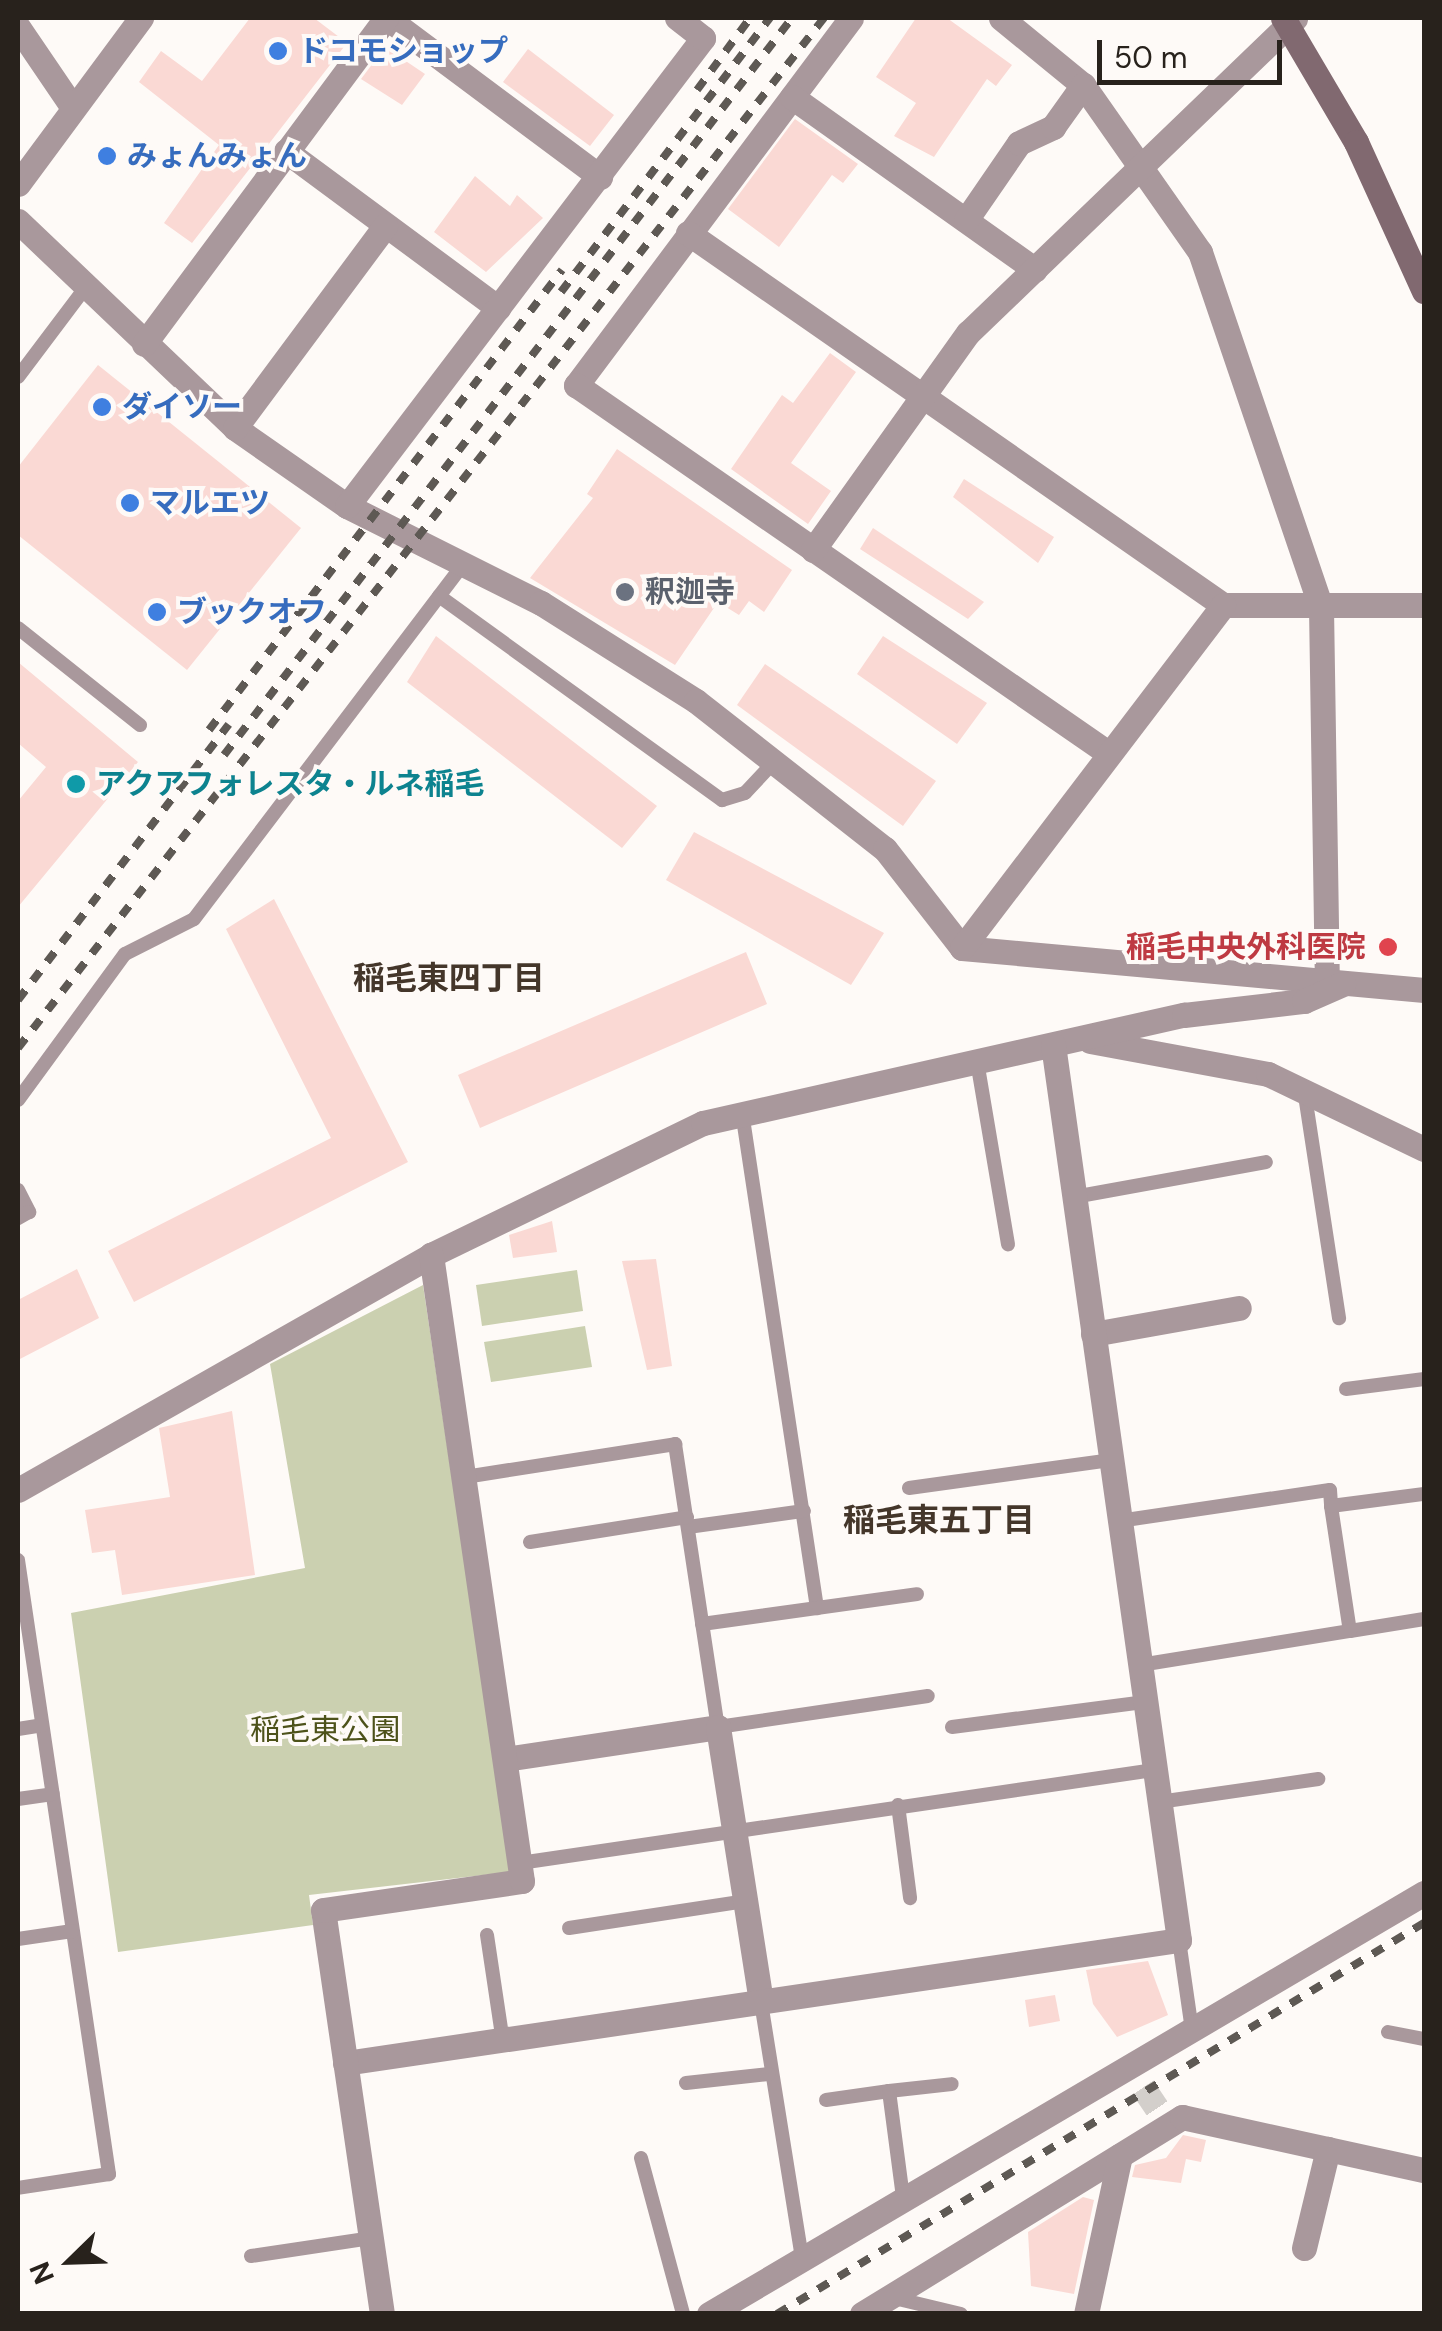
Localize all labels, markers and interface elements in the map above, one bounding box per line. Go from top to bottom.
scale bar [1102,20,1287,82]
place label: ドコモショップ [298,33,508,69]
text: 50 m [1114,38,1188,77]
marker: ドコモショップ [267,40,289,62]
place label: みょんみょん [127,138,307,174]
marker: みょんみょん [96,145,118,167]
place label: ダイソー [122,389,242,425]
marker: ダイソー [91,396,113,418]
place label: マルエツ [150,485,270,521]
marker: マルエツ [119,492,141,514]
place label: 釈迦寺 [645,574,735,610]
marker: 釈迦寺 [614,581,636,603]
place label: ブックオフ [177,594,327,630]
marker: ブックオフ [146,601,168,623]
place label: アクアフォレスタ・ルネ稲毛 [96,766,486,802]
marker: アクアフォレスタ・ルネ稲毛 [65,773,87,795]
place label: 稲毛中央外科医院 [1126,929,1366,965]
marker: 稲毛中央外科医院 [1375,934,1401,960]
district label: 稲毛東四丁目 [353,959,545,997]
district label: 稲毛東五丁目 [843,1501,1035,1539]
park label: 稲毛東公園 [250,1712,400,1748]
north arrow [20,2211,120,2311]
text: N [21,2256,63,2290]

